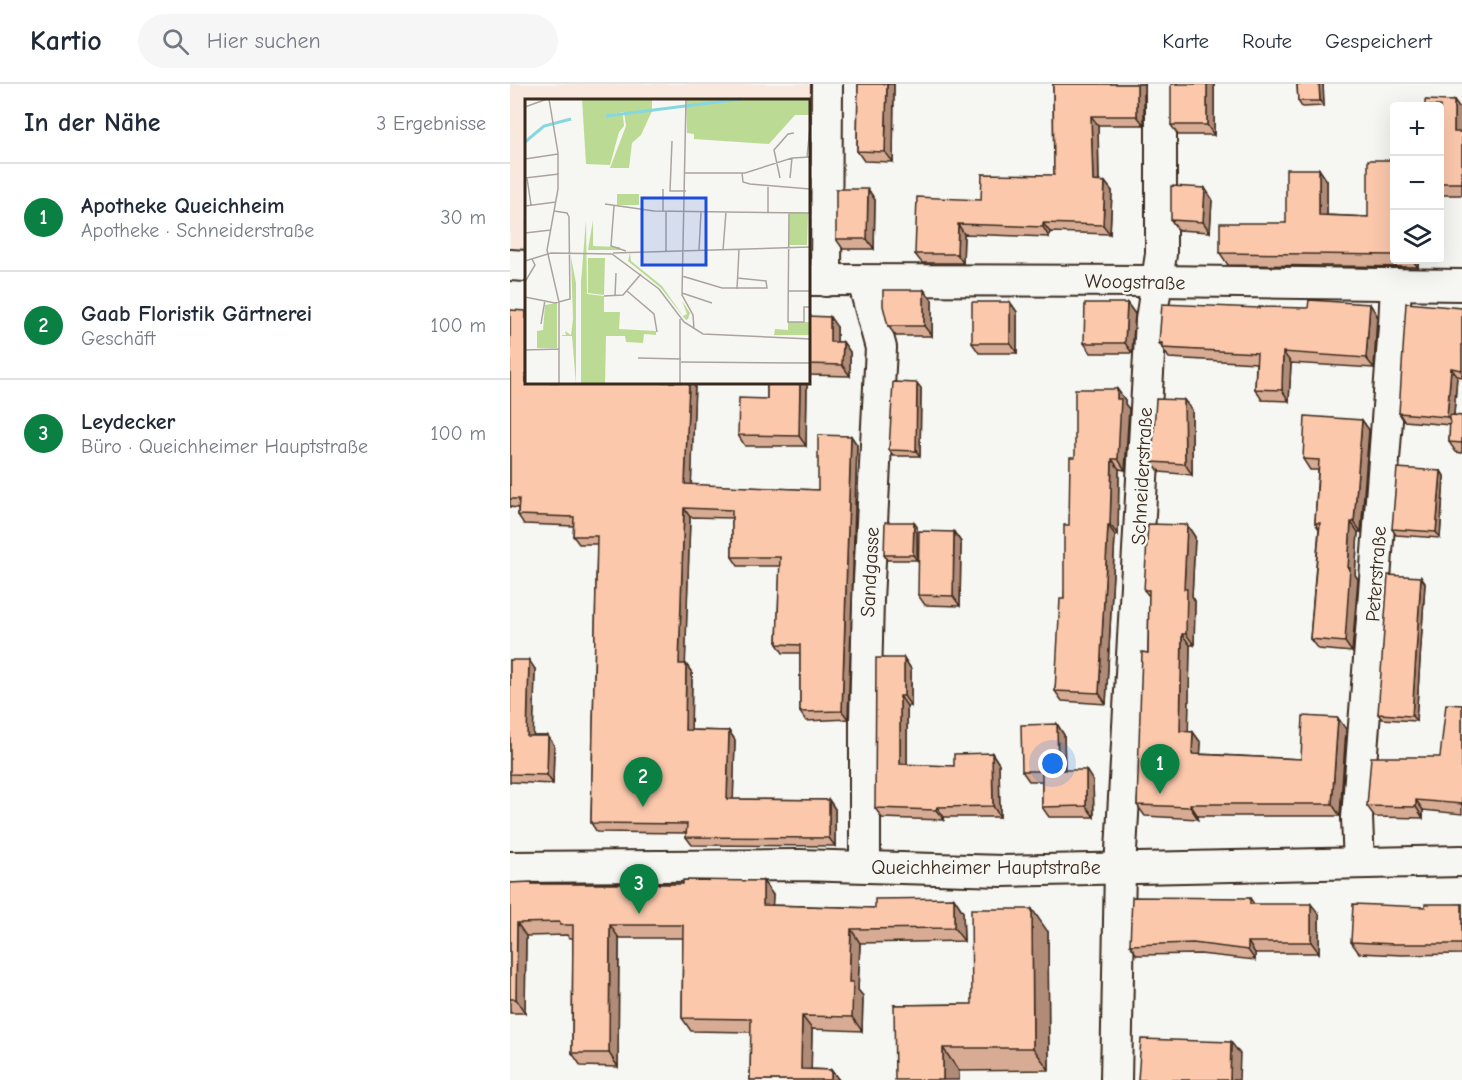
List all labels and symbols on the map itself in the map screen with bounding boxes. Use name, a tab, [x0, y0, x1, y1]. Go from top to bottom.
inset map	[525, 99, 810, 384]
street label: Woogstraße	[1084, 270, 1186, 294]
street label: Schneiderstraße	[1127, 406, 1157, 546]
street label: Peterstraße	[1361, 525, 1391, 623]
street label: Sandgasse	[856, 526, 884, 618]
pin: 1	[1140, 744, 1180, 794]
your location	[1038, 749, 1067, 778]
pin: 2	[624, 758, 662, 807]
street label: Queichheimer Hauptstraße	[871, 856, 1101, 879]
pin: 3	[620, 864, 658, 914]

